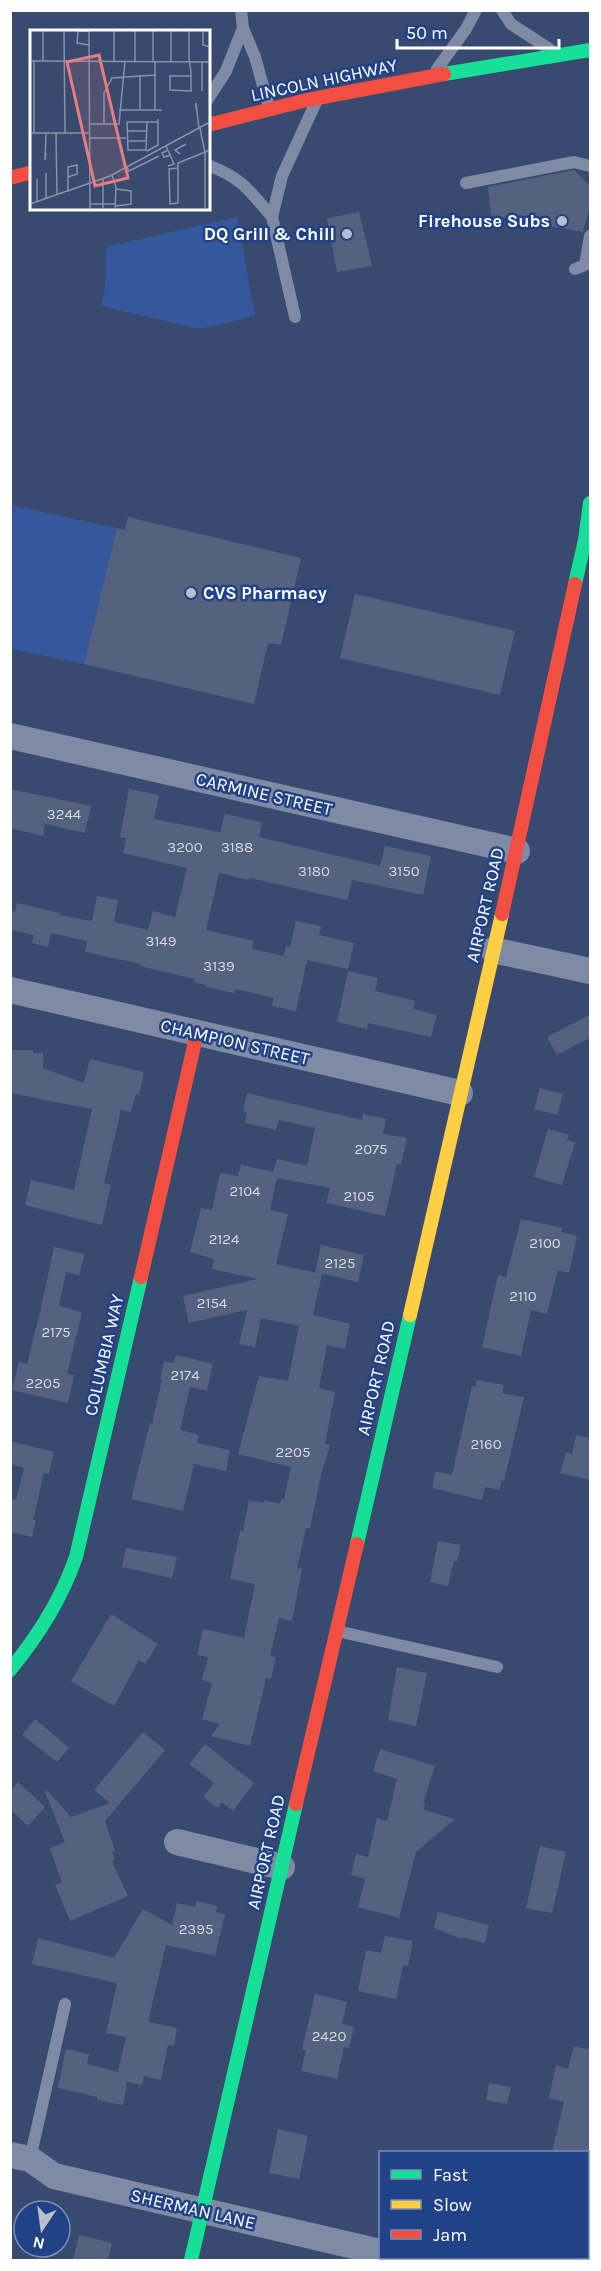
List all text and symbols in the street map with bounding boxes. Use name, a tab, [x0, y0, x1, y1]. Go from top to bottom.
scale bar	[397, 12, 559, 50]
text: 50 m	[406, 22, 448, 44]
inset map	[30, 30, 210, 210]
street label: LINCOLN HIGHWAY	[249, 54, 399, 106]
place label: Firehouse Subs	[418, 210, 550, 232]
marker: Firehouse Subs	[555, 214, 569, 228]
place label: DQ Grill & Chill	[204, 223, 335, 245]
marker: DQ Grill & Chill	[340, 227, 354, 241]
place label: CVS Pharmacy	[203, 582, 327, 604]
marker: CVS Pharmacy	[184, 586, 198, 600]
street label: CARMINE STREET	[194, 768, 334, 820]
house number: 3244	[47, 805, 82, 823]
house number: 3200	[167, 838, 203, 856]
house number: 3188	[221, 838, 253, 856]
street label: AIRPORT ROAD	[461, 845, 509, 965]
house number: 3180	[298, 862, 330, 880]
house number: 3150	[388, 862, 420, 880]
house number: 3149	[146, 932, 176, 950]
house number: 3139	[203, 957, 235, 975]
street label: CHAMPION STREET	[158, 1014, 312, 1070]
house number: 2075	[354, 1140, 388, 1158]
house number: 2104	[230, 1182, 261, 1200]
house number: 2105	[343, 1187, 375, 1205]
house number: 2124	[209, 1230, 240, 1248]
house number: 2100	[529, 1234, 561, 1252]
house number: 2125	[325, 1254, 355, 1272]
house number: 2110	[509, 1287, 537, 1305]
street label: COLUMBIA WAY	[79, 1292, 129, 1418]
house number: 2154	[197, 1294, 228, 1312]
street label: AIRPORT ROAD	[352, 1318, 400, 1438]
house number: 2175	[41, 1323, 71, 1341]
house number: 2174	[170, 1366, 200, 1384]
house number: 2205	[26, 1374, 60, 1392]
house number: 2160	[470, 1435, 502, 1453]
house number: 2205	[276, 1443, 310, 1461]
street label: AIRPORT ROAD	[242, 1792, 290, 1912]
house number: 2395	[179, 1920, 213, 1938]
house number: 2420	[312, 2027, 346, 2045]
legend	[379, 2151, 589, 2259]
text: Fast	[433, 2164, 468, 2186]
street label: SHERMAN LANE	[128, 2184, 258, 2234]
text: Slow	[433, 2194, 472, 2216]
north arrow	[12, 2199, 72, 2259]
text: Jam	[433, 2224, 467, 2246]
text: N	[31, 2233, 46, 2254]

